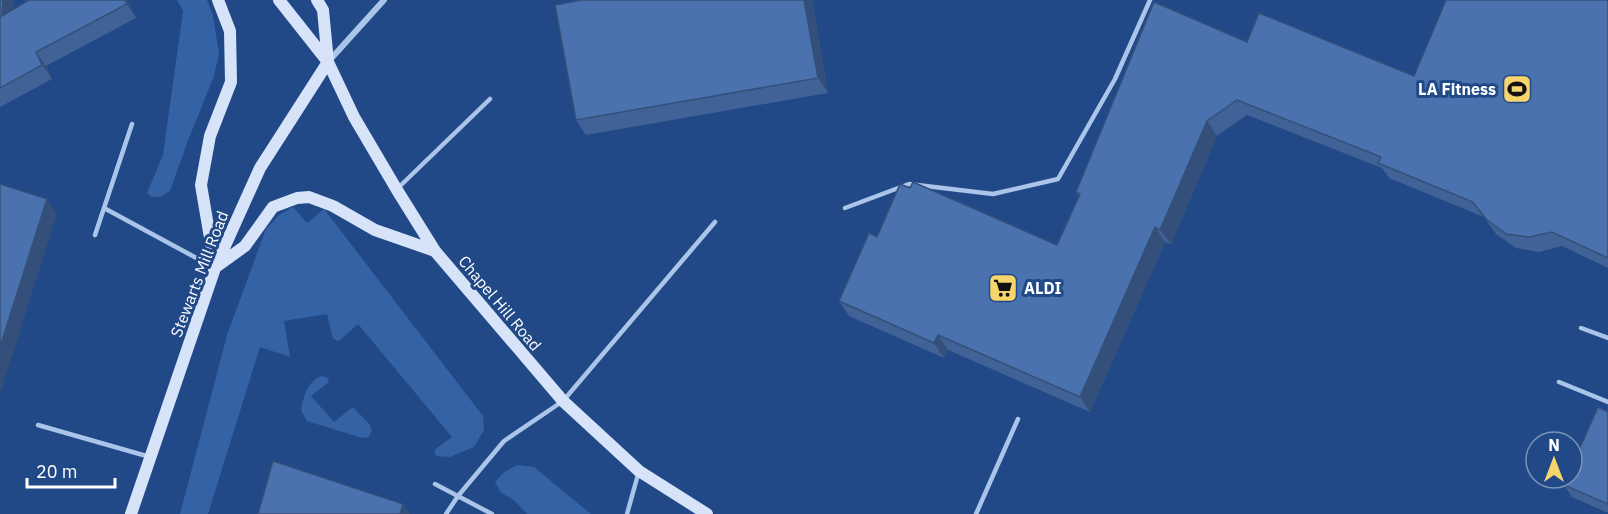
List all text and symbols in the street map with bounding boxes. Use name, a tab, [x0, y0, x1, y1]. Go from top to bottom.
sports icon: LA Fitness	[1501, 73, 1533, 105]
place label: LA Fitness	[1418, 79, 1496, 99]
street label: Stewarts Mill Road	[166, 208, 232, 340]
street label: Chapel Hill Road	[454, 251, 546, 355]
supermarket icon: ALDI	[987, 272, 1019, 304]
place label: ALDI	[1024, 278, 1062, 298]
north arrow	[1524, 430, 1584, 490]
text: N	[1548, 435, 1560, 455]
scale bar	[27, 451, 116, 489]
text: 20 m	[36, 460, 78, 483]

